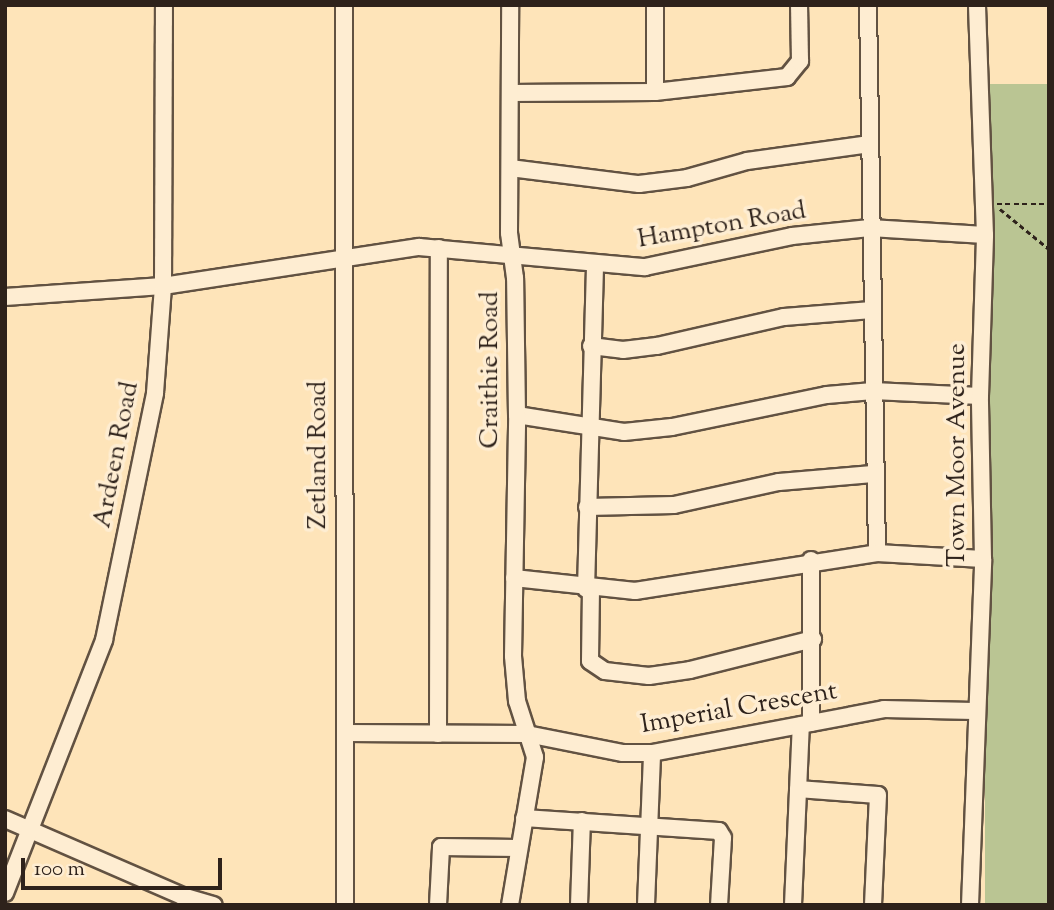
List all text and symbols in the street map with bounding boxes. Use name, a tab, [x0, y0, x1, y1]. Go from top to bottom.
street label: Hampton Road	[635, 196, 809, 256]
street label: Craithie Road	[475, 291, 507, 449]
street label: Town Moor Avenue	[942, 343, 974, 567]
street label: Ardeen Road	[88, 379, 146, 531]
street label: Zetland Road	[303, 381, 335, 529]
street label: Imperial Crescent	[638, 676, 840, 742]
scale bar	[24, 844, 226, 888]
text: 100 m	[34, 855, 85, 885]

